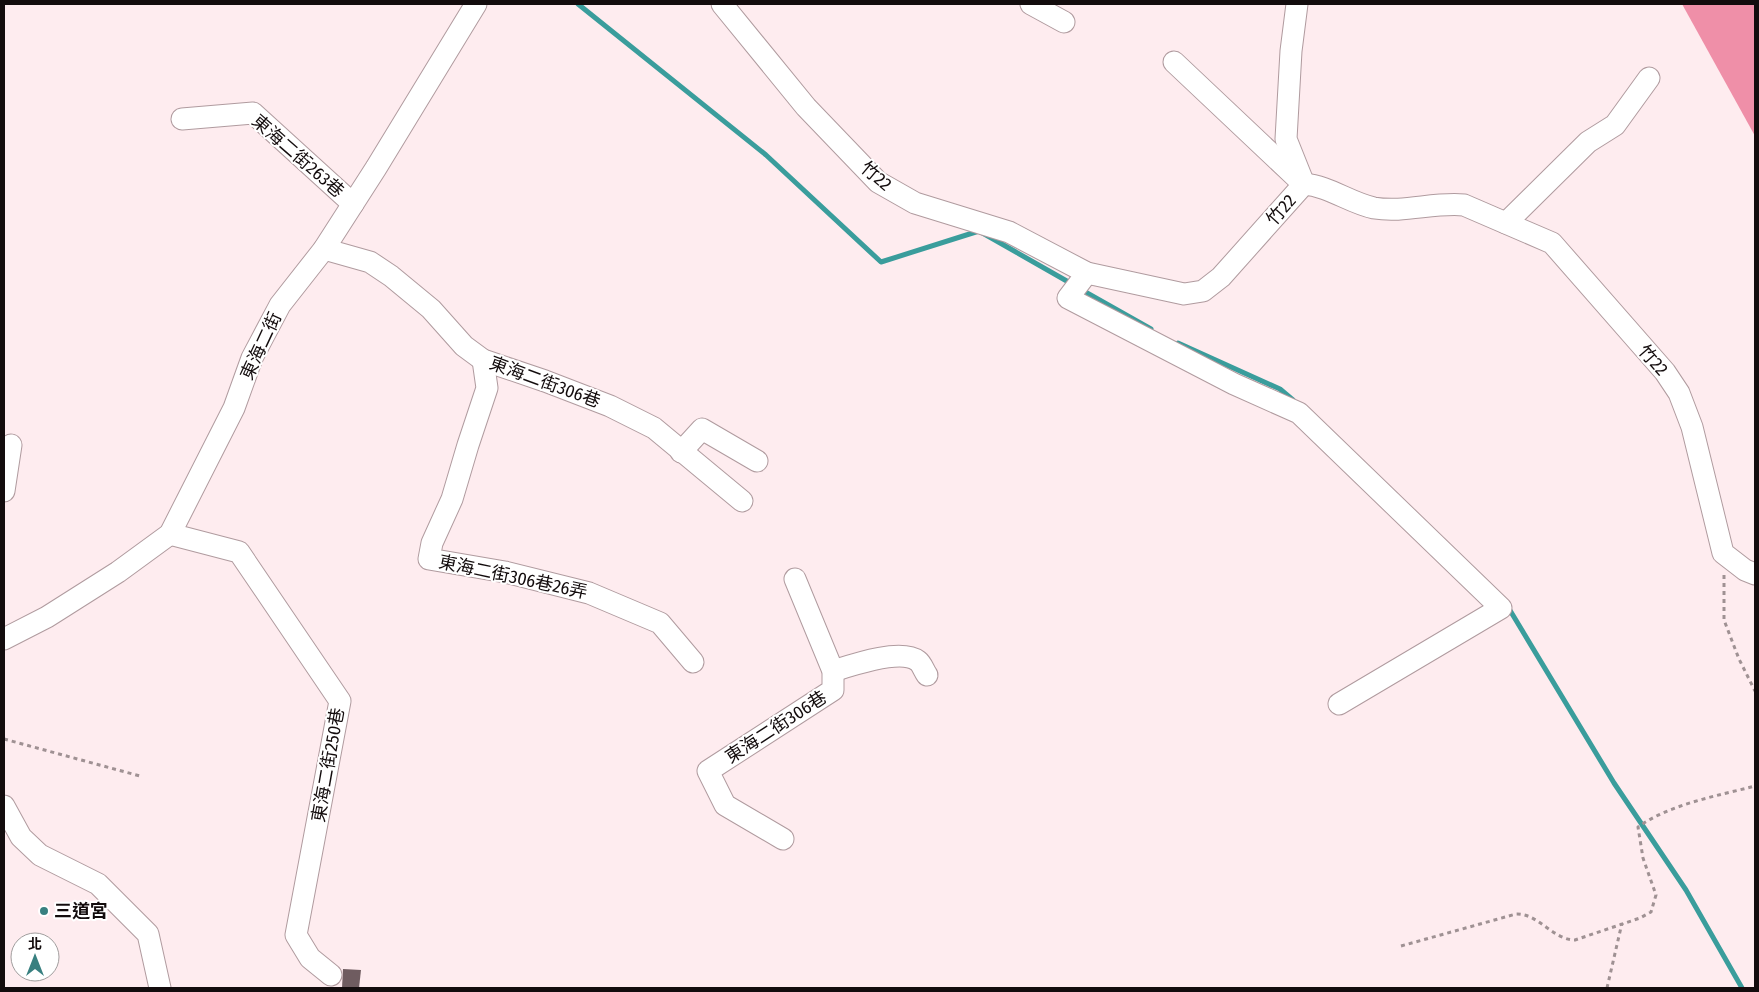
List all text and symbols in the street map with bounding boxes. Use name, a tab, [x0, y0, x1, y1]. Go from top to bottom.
street label: 東海二街263巷	[247, 110, 349, 202]
street label: 竹22	[856, 157, 896, 195]
street label: 竹22	[1261, 190, 1301, 230]
street label: 東海二街	[236, 309, 286, 383]
street label: 竹22	[1634, 340, 1672, 380]
street label: 東海二街306巷	[487, 352, 603, 412]
street label: 東海二街306巷26弄	[437, 551, 589, 603]
street label: 東海二街306巷	[721, 686, 831, 768]
street label: 東海二街250巷	[307, 706, 349, 824]
place label: 三道宮	[54, 900, 108, 922]
marker: 三道宮	[38, 905, 50, 917]
north arrow	[10, 932, 60, 982]
text: 北	[28, 936, 42, 953]

